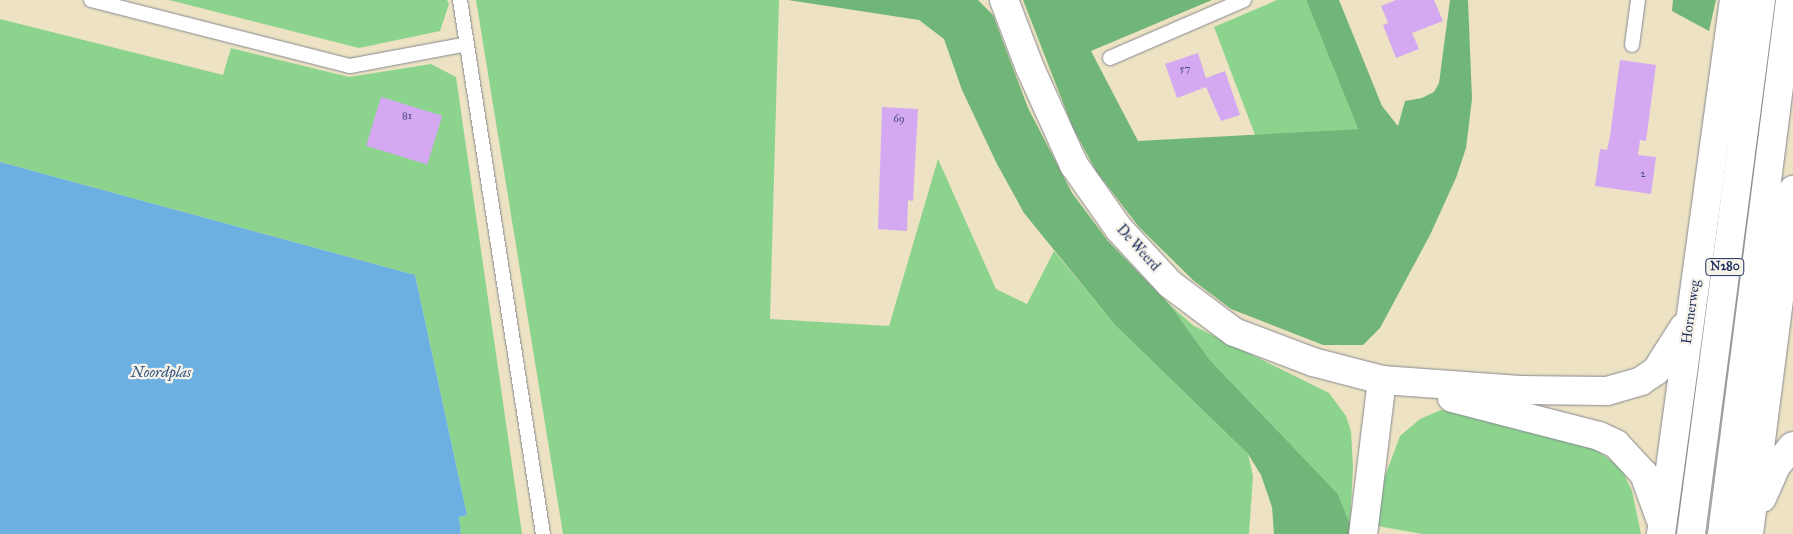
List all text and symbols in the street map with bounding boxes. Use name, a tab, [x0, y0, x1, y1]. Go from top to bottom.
house number: 57	[1180, 62, 1190, 76]
house number: 81	[402, 109, 412, 123]
house number: 69	[893, 112, 905, 126]
house number: 2	[1640, 167, 1646, 181]
street label: De Weerd	[1113, 221, 1163, 275]
road number: N280	[1705, 258, 1745, 276]
street label: Hornerweg	[1678, 279, 1704, 345]
water label: Noordplas	[131, 364, 191, 382]

